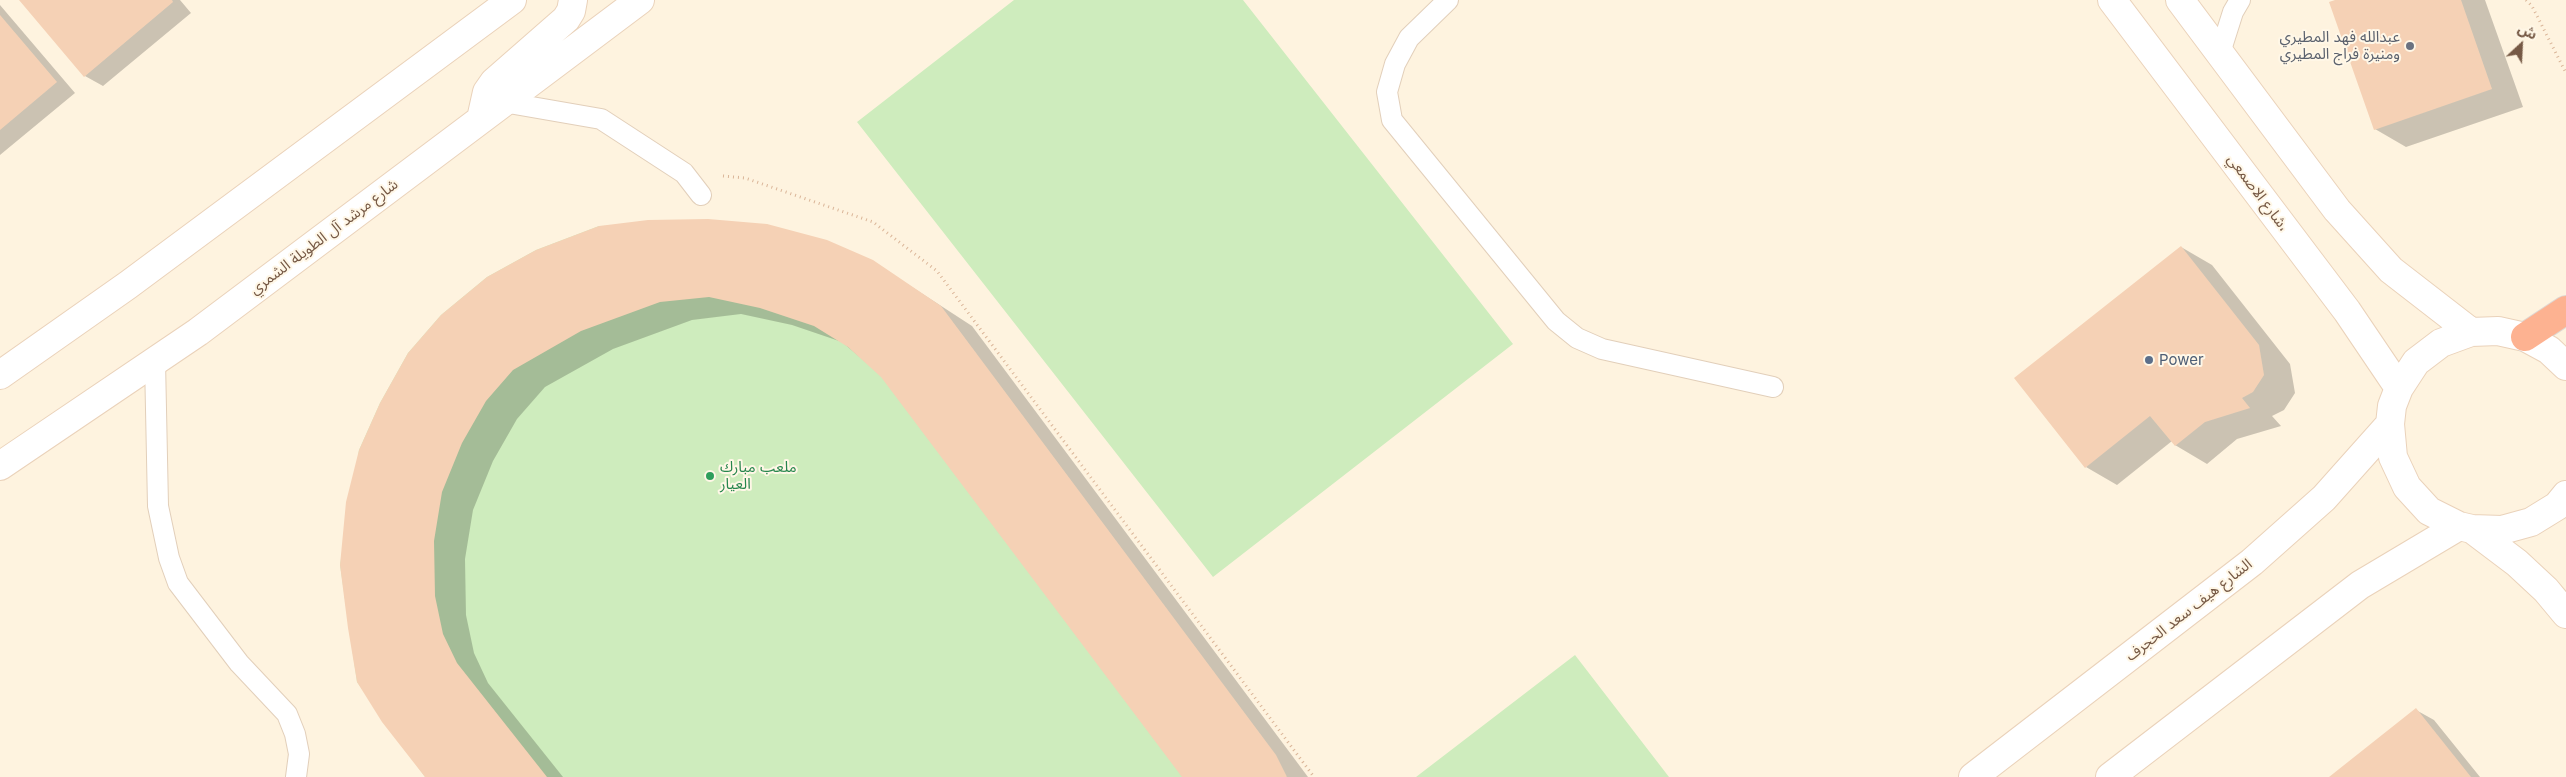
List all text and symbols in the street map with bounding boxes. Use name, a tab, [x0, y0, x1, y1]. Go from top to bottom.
text: ش	[2515, 19, 2540, 43]
north arrow	[2496, 20, 2546, 70]
place label: عبدالله فهد المطيري ومنيرة فراج المطيري	[2280, 28, 2400, 63]
marker: عبدالله فهد المطيري ومنيرة فراج المطيري	[2404, 40, 2416, 52]
street label: شارع الاصمعي،	[2223, 151, 2293, 235]
street label: شارع مرشد آل الطويلة الشمري	[246, 175, 402, 299]
place label: Power	[2159, 351, 2204, 369]
marker: Power	[2143, 354, 2155, 366]
place label: ملعب مبارك العيار	[720, 458, 797, 493]
marker: ملعب مبارك العيار	[704, 470, 716, 482]
street label: الشارع هيف سعد الحجرف	[2122, 555, 2256, 665]

